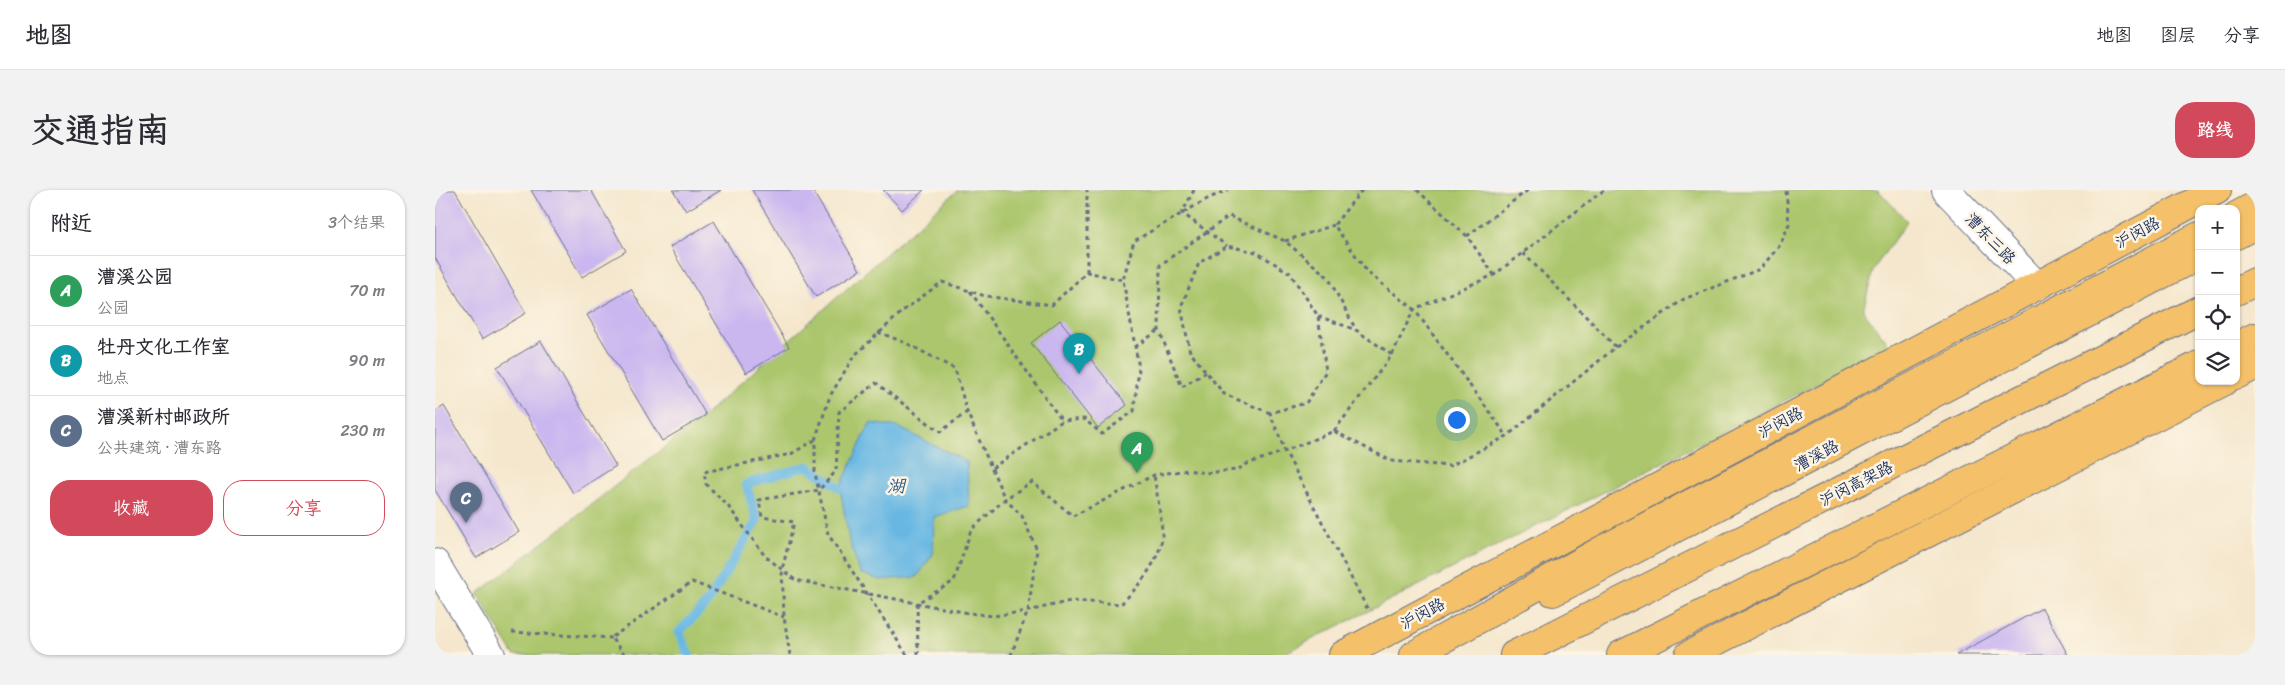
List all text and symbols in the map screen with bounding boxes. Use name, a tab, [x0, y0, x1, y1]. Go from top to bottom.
text: 地图	[25, 14, 73, 56]
text: 地图	[2096, 19, 2132, 51]
text: 图层	[2160, 19, 2196, 51]
text: 分享	[2224, 19, 2260, 51]
text: 交通指南	[30, 99, 170, 161]
button: 路线	[2175, 102, 2255, 158]
text: 附近	[50, 204, 92, 242]
street label: 漕东三路	[1958, 205, 2023, 271]
map controls	[2195, 205, 2240, 385]
button: +	[2195, 205, 2240, 250]
text: 3个结果	[328, 208, 385, 237]
street label: 沪闵路	[2109, 208, 2165, 257]
button: −	[2195, 250, 2240, 295]
text: 漕溪公园	[97, 260, 173, 293]
text: A	[61, 276, 71, 305]
text: 70 m	[349, 276, 385, 305]
text: 公园	[97, 293, 129, 322]
button: locate	[2195, 295, 2240, 340]
text: 牡丹文化工作室	[97, 330, 230, 363]
pin: B	[1063, 333, 1095, 374]
button: layers	[2195, 340, 2240, 385]
text: B	[61, 346, 71, 375]
text: 90 m	[349, 346, 385, 375]
text: 地点	[97, 363, 129, 392]
street label: 沪闵路	[1752, 398, 1808, 447]
text: 漕溪新村邮政所	[97, 400, 230, 433]
your location	[1444, 407, 1470, 433]
text: C	[61, 416, 71, 445]
text: 230 m	[340, 416, 385, 445]
street label: 漕溪路	[1788, 431, 1844, 480]
pin: A	[1121, 432, 1153, 473]
text: 公共建筑 · 漕东路	[97, 433, 222, 462]
street label: 沪闵高架路	[1814, 452, 1898, 515]
water label: 湖	[887, 470, 907, 502]
button: 收藏	[50, 480, 213, 536]
button: 分享	[223, 480, 385, 536]
pin: C	[450, 482, 482, 523]
street label: 沪闵路	[1394, 589, 1450, 638]

